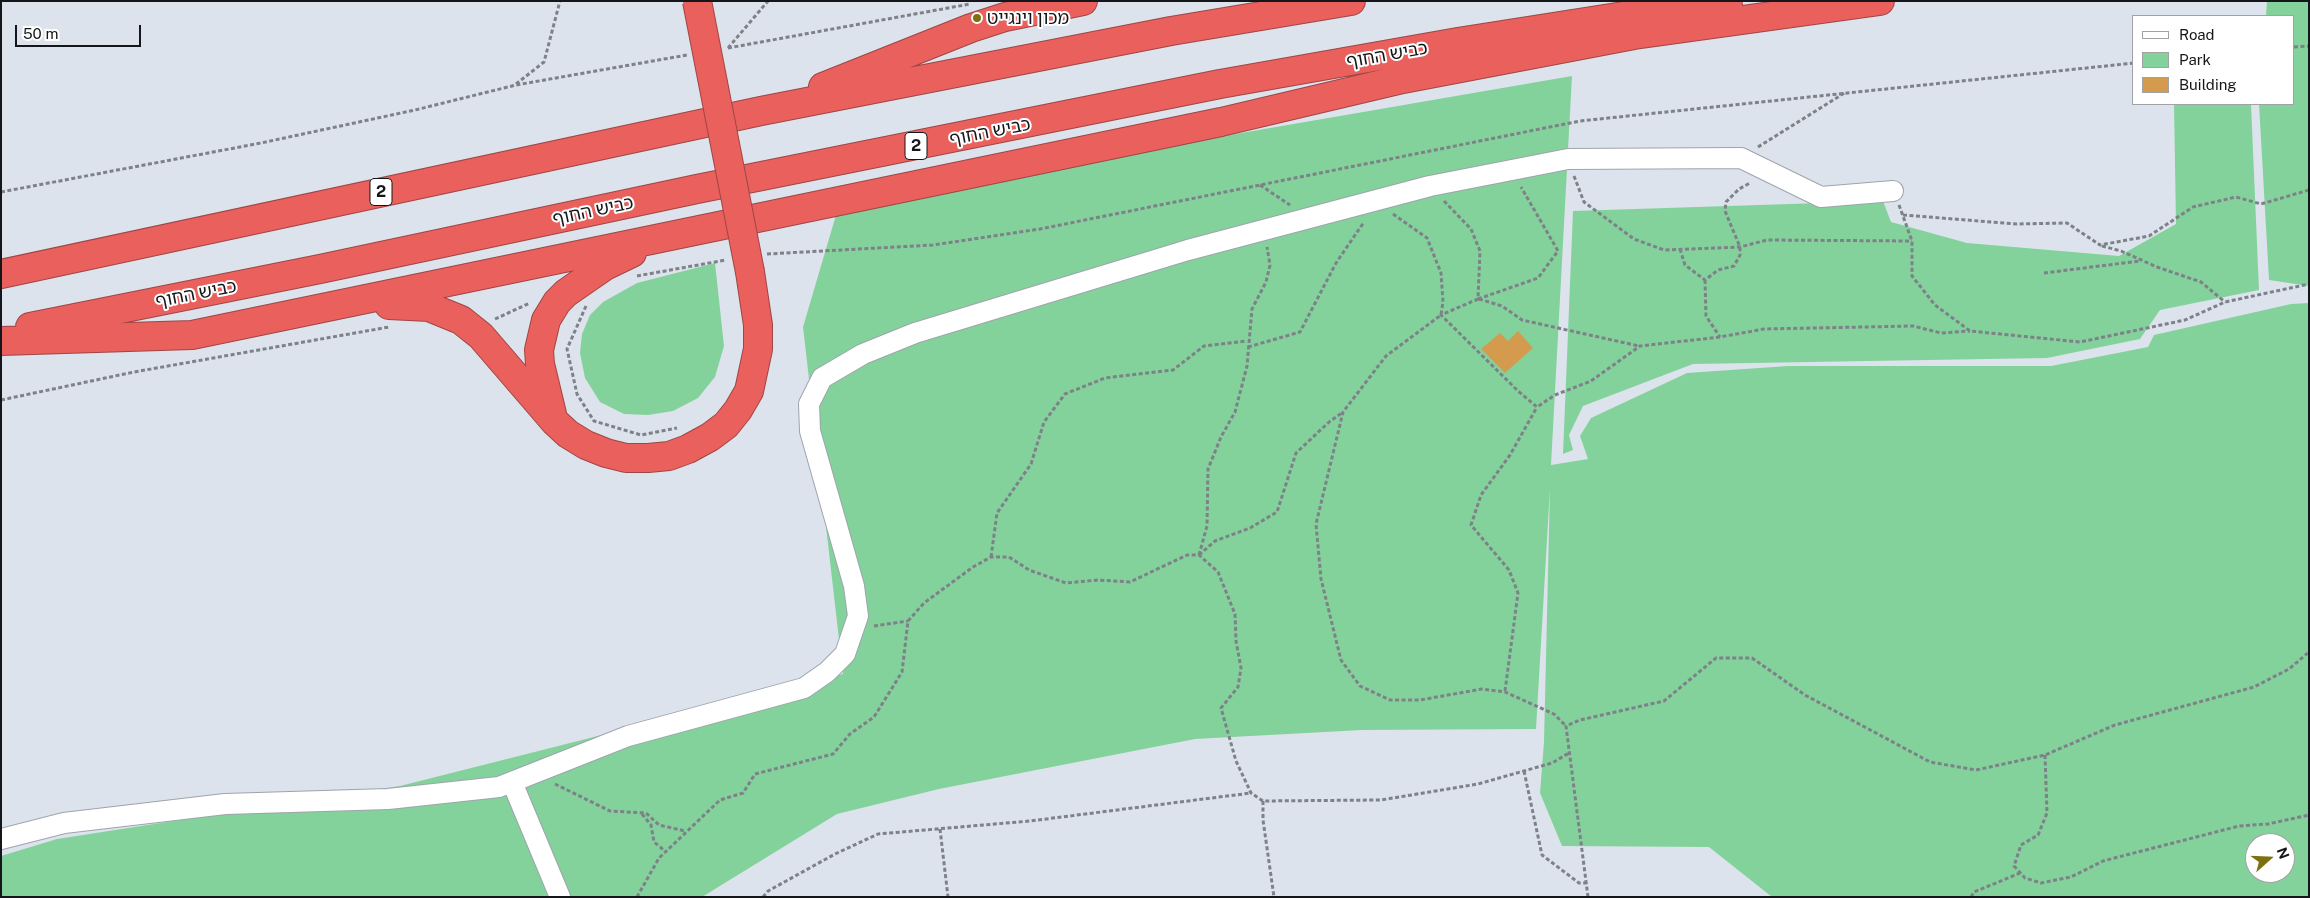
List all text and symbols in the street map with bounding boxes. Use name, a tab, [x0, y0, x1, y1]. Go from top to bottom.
place label: מכון וינגייט	[987, 7, 1069, 29]
marker: מכון וינגייט	[971, 12, 983, 24]
scale bar	[18, 15, 144, 47]
legend	[2132, 15, 2295, 105]
text: 50 m	[23, 25, 58, 42]
text: Road	[2179, 26, 2215, 43]
street label: כביש החוף	[1345, 37, 1429, 73]
text: Park	[2179, 51, 2211, 68]
text: Building	[2179, 76, 2237, 93]
street label: כביש החוף	[948, 114, 1032, 150]
road number: 2	[905, 132, 927, 160]
road number: 2	[370, 178, 392, 206]
street label: כביש החוף	[551, 192, 635, 230]
street label: כביש החוף	[154, 276, 238, 312]
north arrow	[2245, 833, 2295, 883]
text: N	[2274, 845, 2293, 861]

